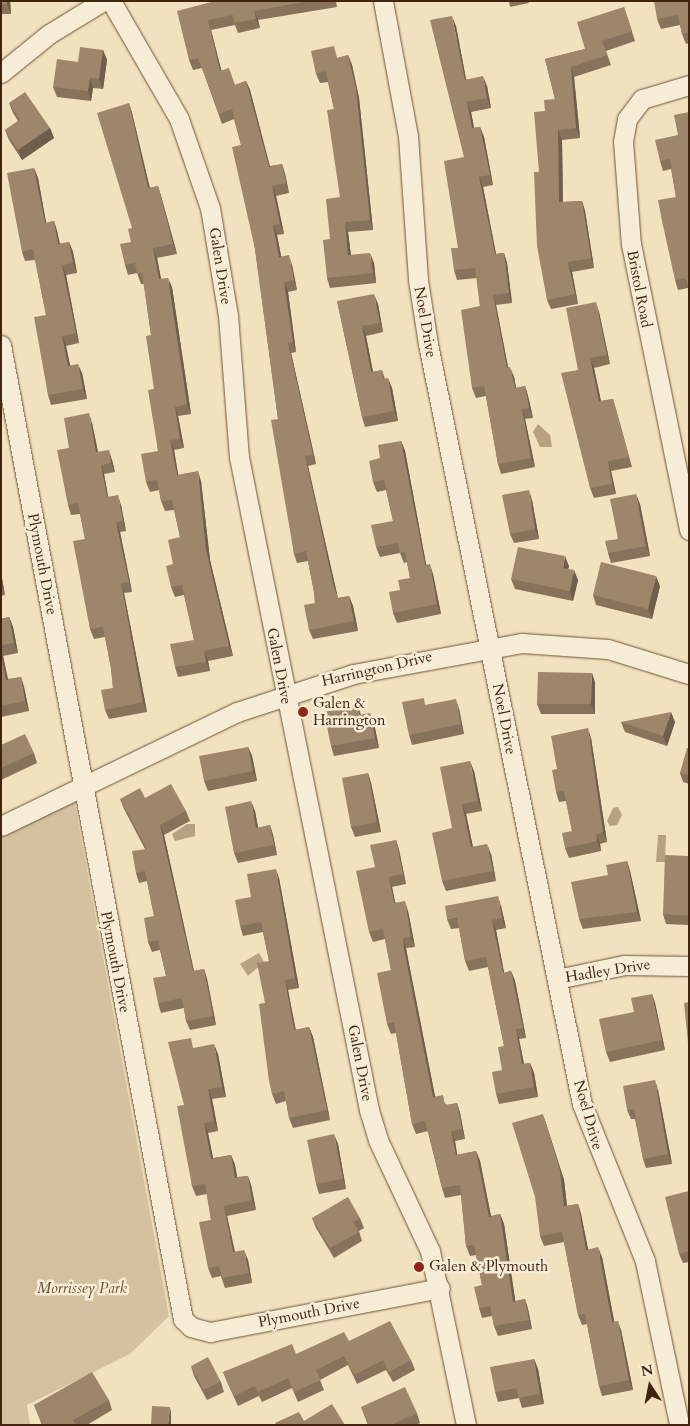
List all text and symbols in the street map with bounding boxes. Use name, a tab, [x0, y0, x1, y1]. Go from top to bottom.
street label: Galen Drive	[205, 226, 235, 306]
street label: Bristol Road	[623, 249, 655, 329]
street label: Noel Drive	[410, 285, 440, 359]
street label: Plymouth Drive	[23, 512, 61, 616]
street label: Galen Drive	[263, 626, 295, 706]
street label: Harrington Drive	[320, 648, 434, 690]
street label: Noel Drive	[488, 682, 520, 756]
place label: Galen & Harrington	[313, 694, 385, 729]
marker: Galen & Harrington	[297, 706, 309, 718]
street label: Plymouth Drive	[96, 910, 134, 1014]
street label: Hadley Drive	[564, 955, 652, 987]
street label: Galen Drive	[344, 1023, 376, 1103]
street label: Noel Drive	[569, 1078, 607, 1152]
place label: Galen & Plymouth	[429, 1258, 548, 1276]
marker: Galen & Plymouth	[413, 1261, 425, 1273]
park label: Morrissey Park	[37, 1280, 127, 1298]
street label: Plymouth Drive	[257, 1294, 361, 1332]
text: N	[639, 1360, 655, 1381]
north arrow	[625, 1361, 675, 1411]

